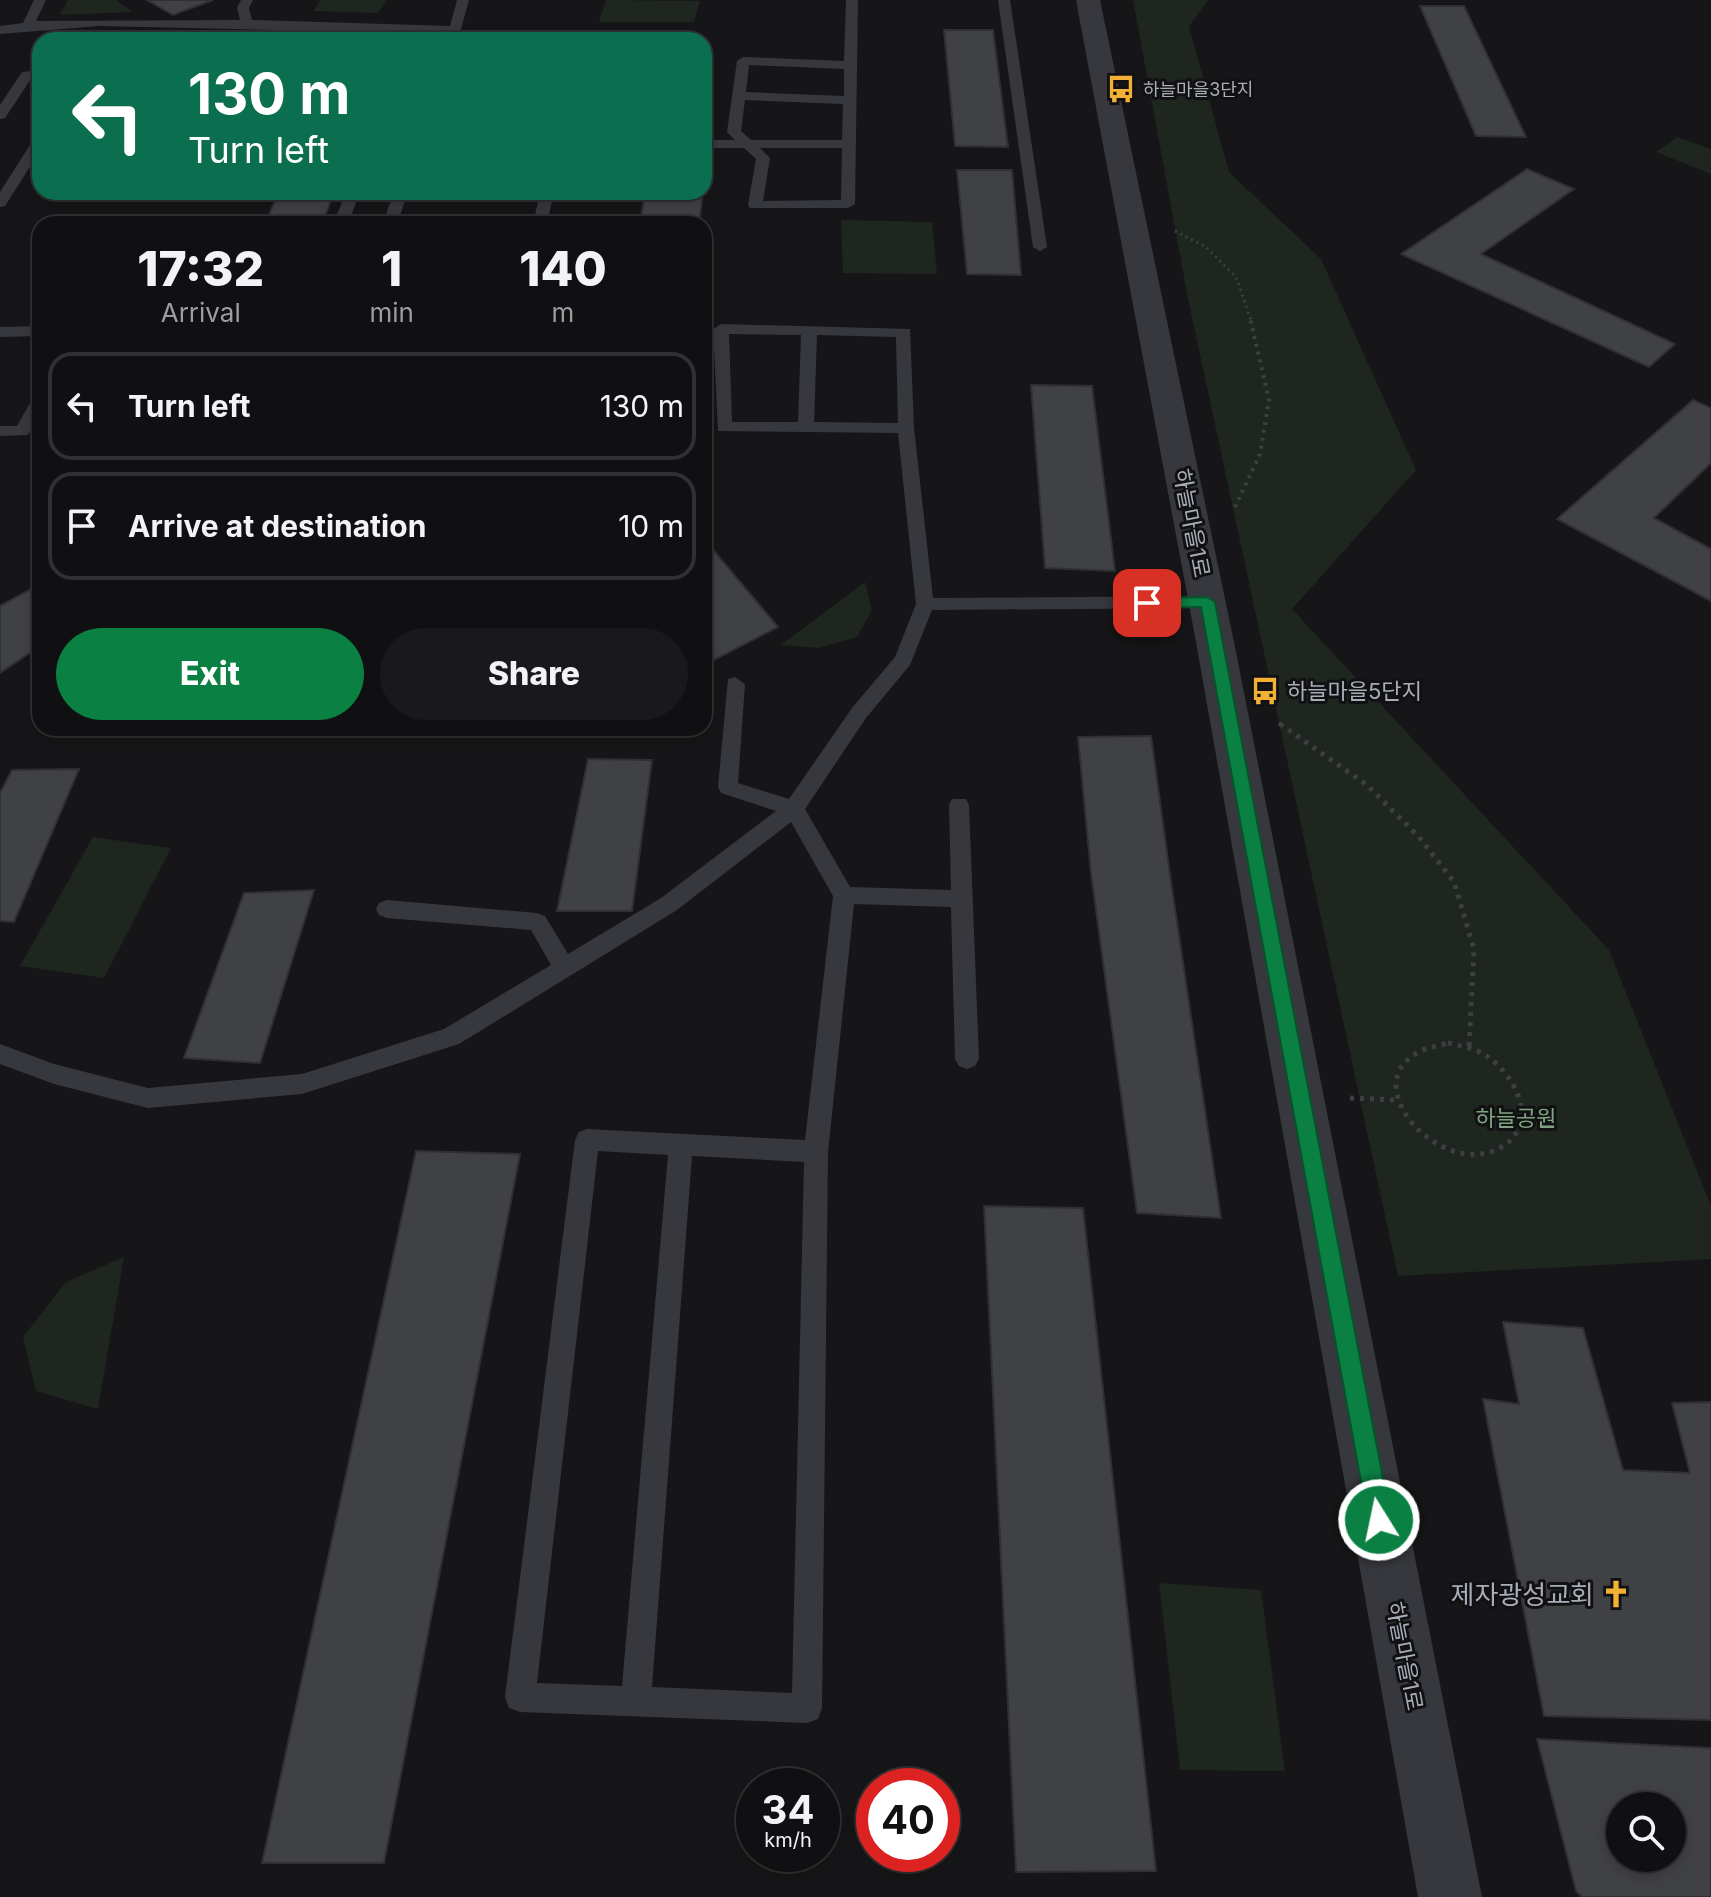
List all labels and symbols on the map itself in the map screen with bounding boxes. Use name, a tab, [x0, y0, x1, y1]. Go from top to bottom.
bus stop icon: 하늘마을3단지	[1106, 74, 1136, 104]
place label: 하늘마을3단지	[1143, 79, 1253, 100]
street label: 하늘마을1로	[1169, 466, 1215, 580]
pin	[1113, 569, 1181, 637]
bus stop icon: 하늘마을5단지	[1250, 676, 1280, 706]
place label: 하늘마을5단지	[1287, 678, 1422, 704]
park label: 하늘공원	[1476, 1105, 1556, 1131]
position arrow	[1337, 1478, 1421, 1562]
place label: 제자광성교회	[1450, 1579, 1594, 1610]
church icon: 제자광성교회	[1601, 1579, 1631, 1609]
street label: 하늘마을1로	[1382, 1599, 1428, 1713]
speed limit sign: 40	[856, 1768, 960, 1872]

